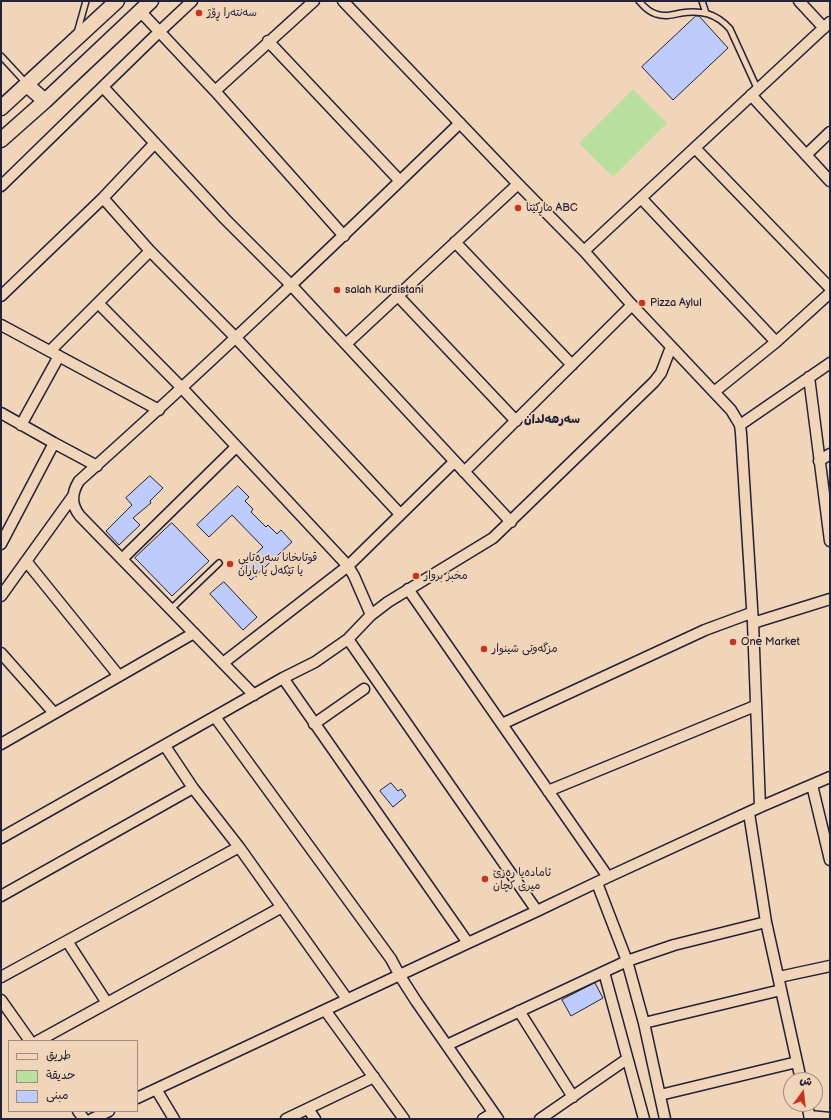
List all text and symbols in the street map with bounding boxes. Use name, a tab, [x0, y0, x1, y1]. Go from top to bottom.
place label: سەنتەرا ڕۆژ	[207, 6, 257, 20]
marker: سەنتەرا ڕۆژ	[194, 8, 204, 18]
place label: ماڕکێتا ABC	[526, 201, 578, 215]
marker: ماڕکێتا ABC	[513, 203, 523, 213]
place label: salah Kurdistani	[345, 283, 423, 297]
marker: salah Kurdistani	[332, 285, 342, 295]
place label: Pizza Aylul	[650, 296, 702, 310]
marker: Pizza Aylul	[637, 298, 647, 308]
district label: سەرهەلدان	[524, 413, 580, 427]
place label: قوتابخانا سەرەتایی یا تێکەل یا باران	[238, 551, 317, 577]
marker: قوتابخانا سەرەتایی یا تێکەل یا باران	[225, 559, 235, 569]
place label: مخبز بروار	[424, 569, 468, 583]
marker: مخبز بروار	[411, 571, 421, 581]
place label: One Market	[741, 635, 800, 649]
marker: One Market	[728, 637, 738, 647]
place label: مزگەوتی شينوار	[492, 642, 558, 656]
marker: مزگەوتی شينوار	[479, 644, 489, 654]
place label: ئامادەيا رەزێ ميرى كچان	[493, 866, 551, 892]
marker: ئامادەيا رەزێ ميرى كچان	[480, 874, 490, 884]
legend	[8, 1040, 138, 1112]
text: طريق	[46, 1048, 71, 1063]
text: حديقة	[46, 1068, 75, 1083]
north arrow	[783, 1072, 823, 1112]
text: ش	[798, 1073, 813, 1089]
text: مبنى	[46, 1088, 69, 1103]

